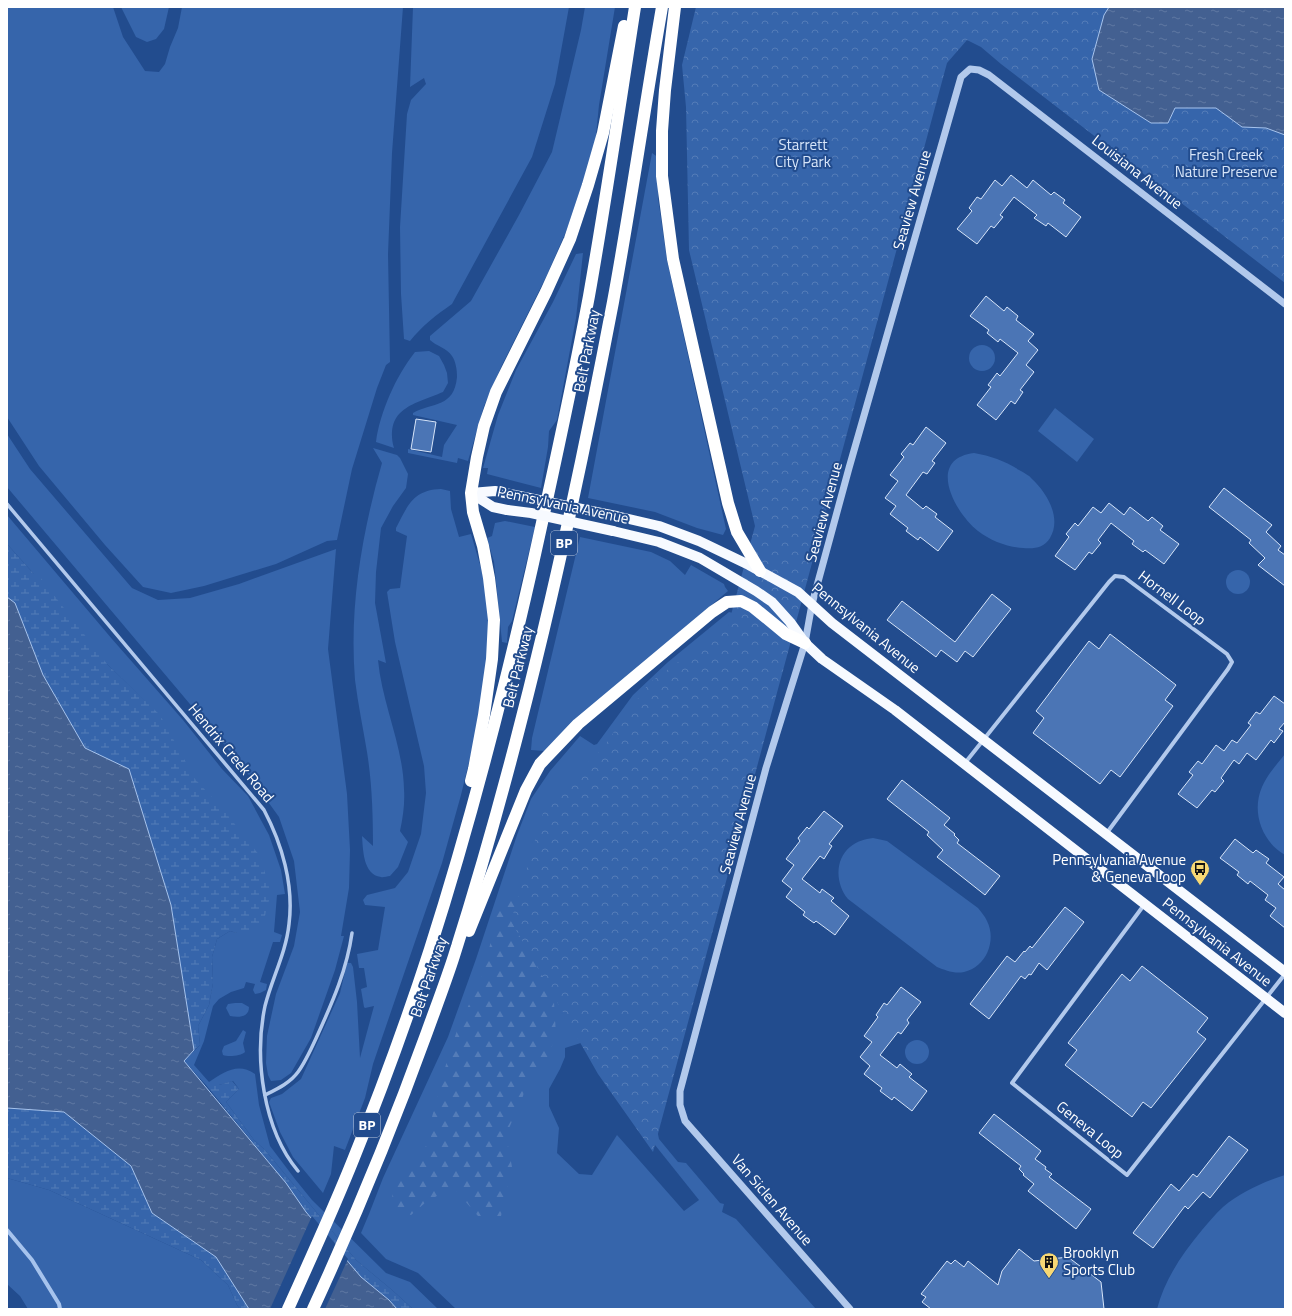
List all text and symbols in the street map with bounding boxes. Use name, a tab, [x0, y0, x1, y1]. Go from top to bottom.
street label: Louisiana Avenue	[1087, 129, 1188, 214]
park label: Starrett City Park	[775, 133, 831, 173]
park label: Fresh Creek Nature Preserve	[1175, 143, 1277, 183]
street label: Seaview Avenue	[886, 147, 937, 252]
street label: Belt Parkway	[567, 308, 606, 394]
street label: Seaview Avenue	[799, 459, 848, 564]
street label: Pennsylvania Avenue	[495, 479, 631, 530]
road number: BP	[551, 531, 577, 555]
street label: Hornell Loop	[1133, 564, 1211, 631]
street label: Pennsylvania Avenue	[807, 577, 926, 679]
street label: Belt Parkway	[496, 624, 539, 710]
street label: Hendrix Creek Road	[183, 698, 280, 807]
street label: Seaview Avenue	[713, 771, 762, 876]
place label: Pennsylvania Avenue & Geneva Loop	[1052, 848, 1186, 888]
bus stop icon: Pennsylvania Avenue & Geneva Loop	[1189, 858, 1211, 886]
street label: Pennsylvania Avenue	[1158, 891, 1277, 992]
street label: Belt Parkway	[404, 934, 453, 1020]
street label: Geneva Loop	[1052, 1095, 1129, 1164]
road number: BP	[354, 1113, 380, 1137]
street label: Van Siclen Avenue	[726, 1149, 819, 1250]
place label: Brooklyn Sports Club	[1063, 1241, 1135, 1281]
building icon: Brooklyn Sports Club	[1038, 1251, 1060, 1279]

